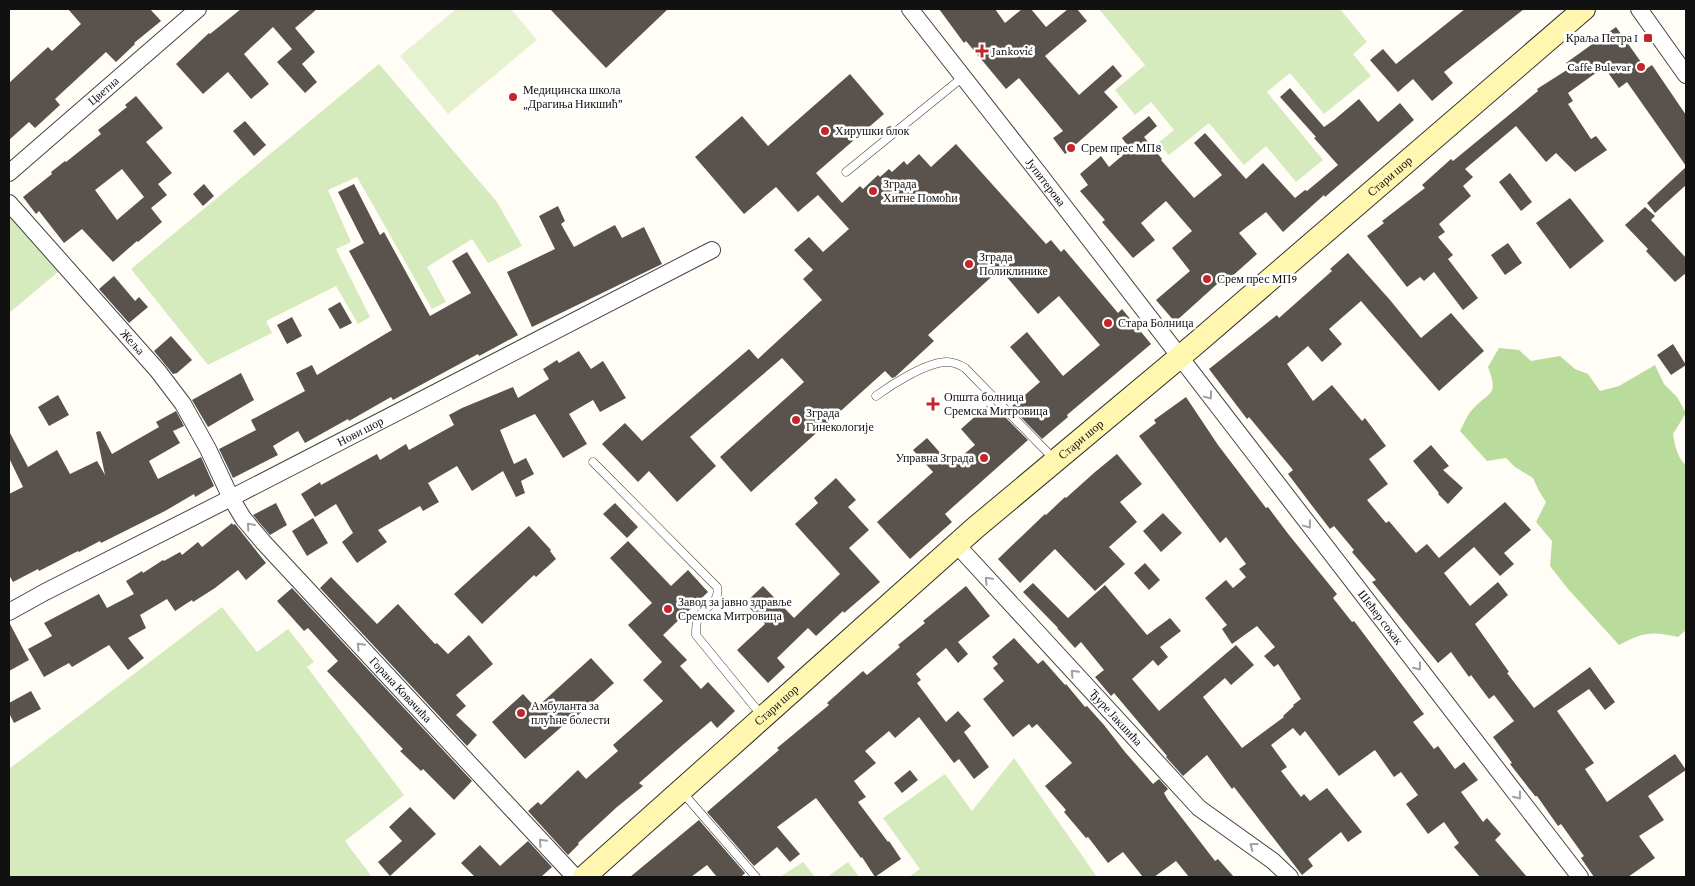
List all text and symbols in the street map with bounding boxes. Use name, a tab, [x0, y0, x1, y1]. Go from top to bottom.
place label: Краља Петра I	[1566, 31, 1638, 45]
marker: Краља Петра I	[1642, 32, 1654, 44]
place label: Janković	[991, 44, 1033, 58]
marker: Janković	[976, 45, 988, 57]
place label: Caffe Bulevar	[1567, 60, 1632, 74]
marker: Caffe Bulevar	[1635, 61, 1647, 73]
street label: Цветна	[85, 73, 122, 108]
place label: Медицинска школа „Драгиња Никшић”	[523, 83, 623, 111]
marker: Медицинска школа „Драгиња Никшић”	[507, 91, 519, 103]
place label: Хирушки блок	[835, 124, 909, 138]
marker: Хирушки блок	[819, 125, 831, 137]
place label: Срем прес МП8	[1081, 141, 1162, 155]
marker: Срем прес МП8	[1065, 142, 1077, 154]
street label: Стари шор	[1365, 153, 1415, 199]
street label: Јупитерова	[1023, 155, 1069, 210]
place label: Зграда Хитне Помоћи	[883, 177, 958, 205]
marker: Зграда Хитне Помоћи	[867, 185, 879, 197]
place label: Зграда Поликлинике	[979, 250, 1048, 278]
marker: Зграда Поликлинике	[963, 258, 975, 270]
place label: Срем прес МП9	[1217, 272, 1297, 286]
marker: Срем прес МП9	[1201, 273, 1213, 285]
place label: Стара Болница	[1118, 316, 1194, 330]
marker: Стара Болница	[1102, 317, 1114, 329]
street label: Жеља	[117, 326, 148, 358]
place label: Општа болница Сремска Митровица	[944, 390, 1048, 418]
one-way arrow	[1204, 390, 1212, 399]
marker: Општа болница Сремска Митровица	[926, 397, 940, 411]
place label: Зграда Гинекологије	[806, 406, 874, 434]
street label: Нови шор	[335, 414, 386, 449]
marker: Зграда Гинекологије	[790, 414, 802, 426]
street label: Стари шор	[1055, 417, 1106, 462]
place label: Управна Зграда	[895, 451, 975, 465]
marker: Управна Зграда	[978, 452, 990, 464]
one-way arrow	[1303, 519, 1311, 528]
one-way arrow	[247, 523, 256, 532]
one-way arrow	[985, 576, 994, 585]
street label: Шећер сокак	[1355, 587, 1406, 648]
place label: Завод за јавно здравље Сремска Митровица	[678, 595, 792, 623]
marker: Завод за јавно здравље Сремска Митровица	[662, 603, 674, 615]
one-way arrow	[357, 642, 366, 651]
street label: Горана Ковачића	[367, 654, 435, 726]
one-way arrow	[1413, 661, 1421, 670]
one-way arrow	[1071, 669, 1080, 678]
street label: Стари шор	[751, 682, 801, 729]
street label: Ђуре Јакшића	[1086, 687, 1146, 749]
place label: Амбуланта за плућне болести	[531, 699, 611, 727]
marker: Амбуланта за плућне болести	[515, 707, 527, 719]
one-way arrow	[1512, 790, 1520, 799]
one-way arrow	[539, 838, 548, 847]
one-way arrow	[1250, 843, 1259, 851]

